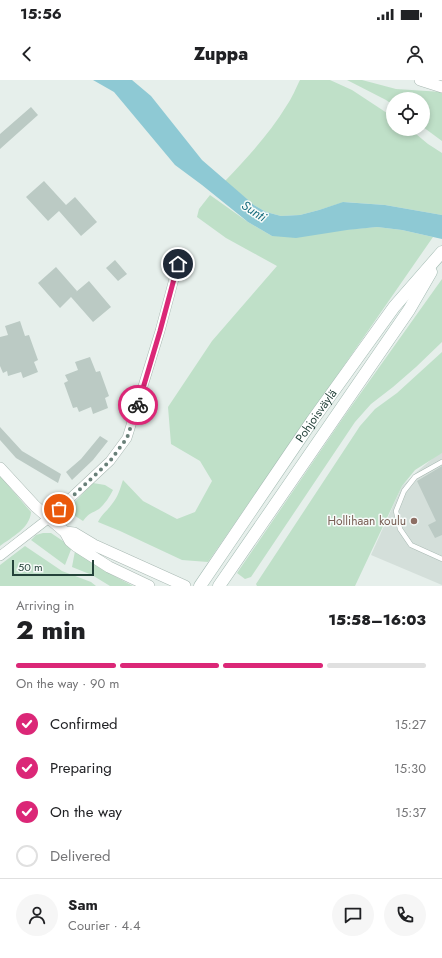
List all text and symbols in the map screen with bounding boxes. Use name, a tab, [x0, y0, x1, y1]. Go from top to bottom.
text: 15:56	[20, 3, 62, 25]
text: Zuppa	[194, 41, 248, 67]
icon: back	[16, 43, 38, 65]
icon: person	[404, 43, 426, 65]
map controls	[386, 92, 430, 136]
button: locate	[386, 92, 430, 136]
water label: Sunti	[238, 196, 271, 227]
pin	[161, 247, 195, 281]
icon: home	[167, 253, 189, 275]
courier	[118, 385, 158, 425]
street label: Pohjoisväylä	[291, 385, 341, 446]
icon: bike	[127, 394, 149, 416]
pin	[42, 492, 76, 526]
icon: bag	[48, 498, 70, 520]
place label: Hollihaan koulu	[327, 512, 406, 530]
marker: Hollihaan koulu	[409, 516, 419, 526]
scale bar	[12, 558, 94, 577]
text: 50 m	[18, 559, 43, 575]
text: Arriving in	[16, 596, 74, 615]
text: 15:58–16:03	[328, 609, 426, 631]
text: 2 min	[16, 611, 86, 649]
text: On the way · 90 m	[16, 674, 119, 693]
icon: check	[16, 713, 38, 735]
text: Confirmed	[50, 713, 118, 735]
text: 15:27	[395, 715, 426, 734]
icon: check	[16, 757, 38, 779]
text: Preparing	[50, 757, 112, 779]
text: 15:30	[394, 759, 426, 778]
icon: check	[16, 801, 38, 823]
text: On the way	[50, 801, 122, 823]
text: 15:37	[395, 803, 426, 822]
text: Delivered	[50, 845, 111, 867]
button: person	[16, 894, 58, 936]
text: Sam	[68, 894, 98, 916]
button: chat	[332, 894, 374, 936]
button: phone	[384, 894, 426, 936]
text: Courier · 4.4	[68, 916, 141, 935]

